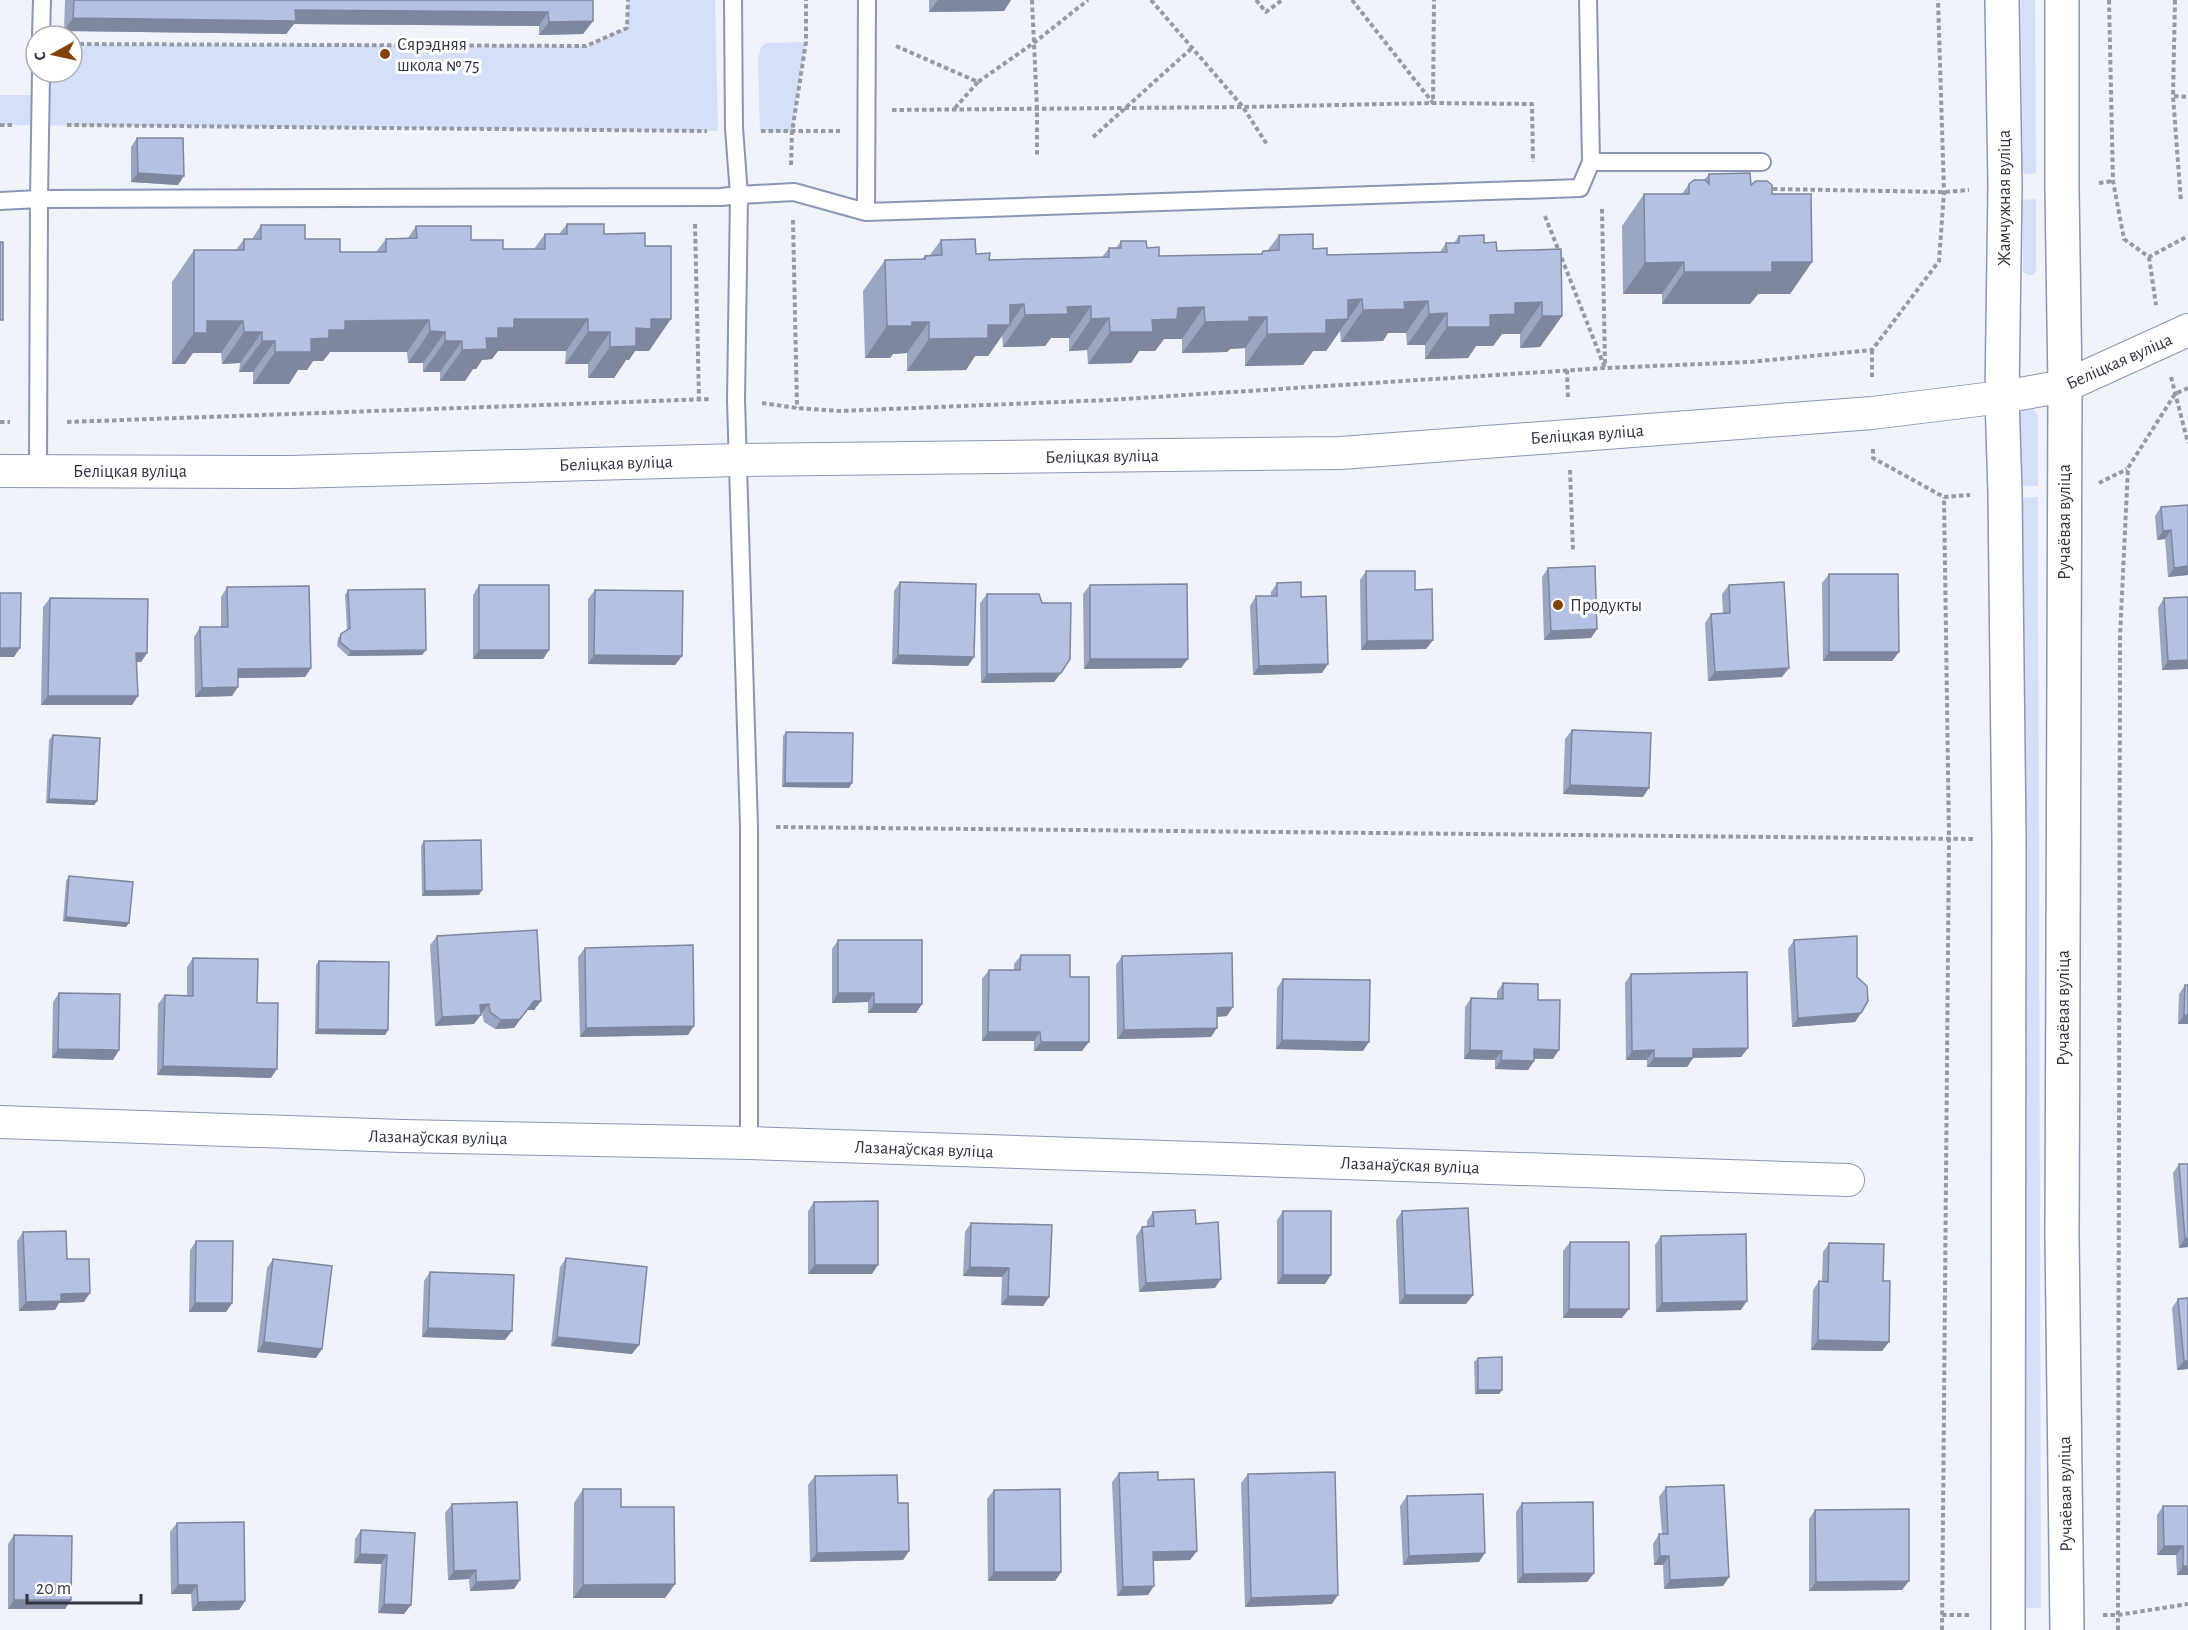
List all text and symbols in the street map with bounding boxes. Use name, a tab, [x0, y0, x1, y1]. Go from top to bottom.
north arrow	[24, 24, 84, 84]
place label: Сярэдняя школа № 75	[397, 36, 479, 75]
marker: Сярэдняя школа № 75	[378, 47, 392, 61]
text: С	[32, 50, 49, 61]
street label: Жамчужная вуліца	[1996, 130, 2014, 266]
street label: Беліцкая вуліца	[2064, 331, 2175, 393]
street label: Беліцкая вуліца	[1530, 422, 1644, 448]
street label: Беліцкая вуліца	[1045, 447, 1159, 467]
street label: Беліцкая вуліца	[559, 453, 673, 475]
street label: Беліцкая вуліца	[73, 463, 187, 481]
street label: Ручаёвая вуліца	[2056, 464, 2074, 580]
place label: Продукты	[1570, 597, 1642, 615]
marker: Продукты	[1551, 598, 1565, 612]
street label: Ручаёвая вуліца	[2055, 950, 2073, 1066]
street label: Лазанаўская вуліца	[368, 1128, 508, 1148]
street label: Лазанаўская вуліца	[854, 1139, 994, 1161]
street label: Лазанаўская вуліца	[1340, 1155, 1480, 1177]
street label: Ручаёвая вуліца	[2056, 1436, 2076, 1552]
scale bar	[27, 1567, 141, 1605]
text: 20 m	[36, 1580, 71, 1598]

